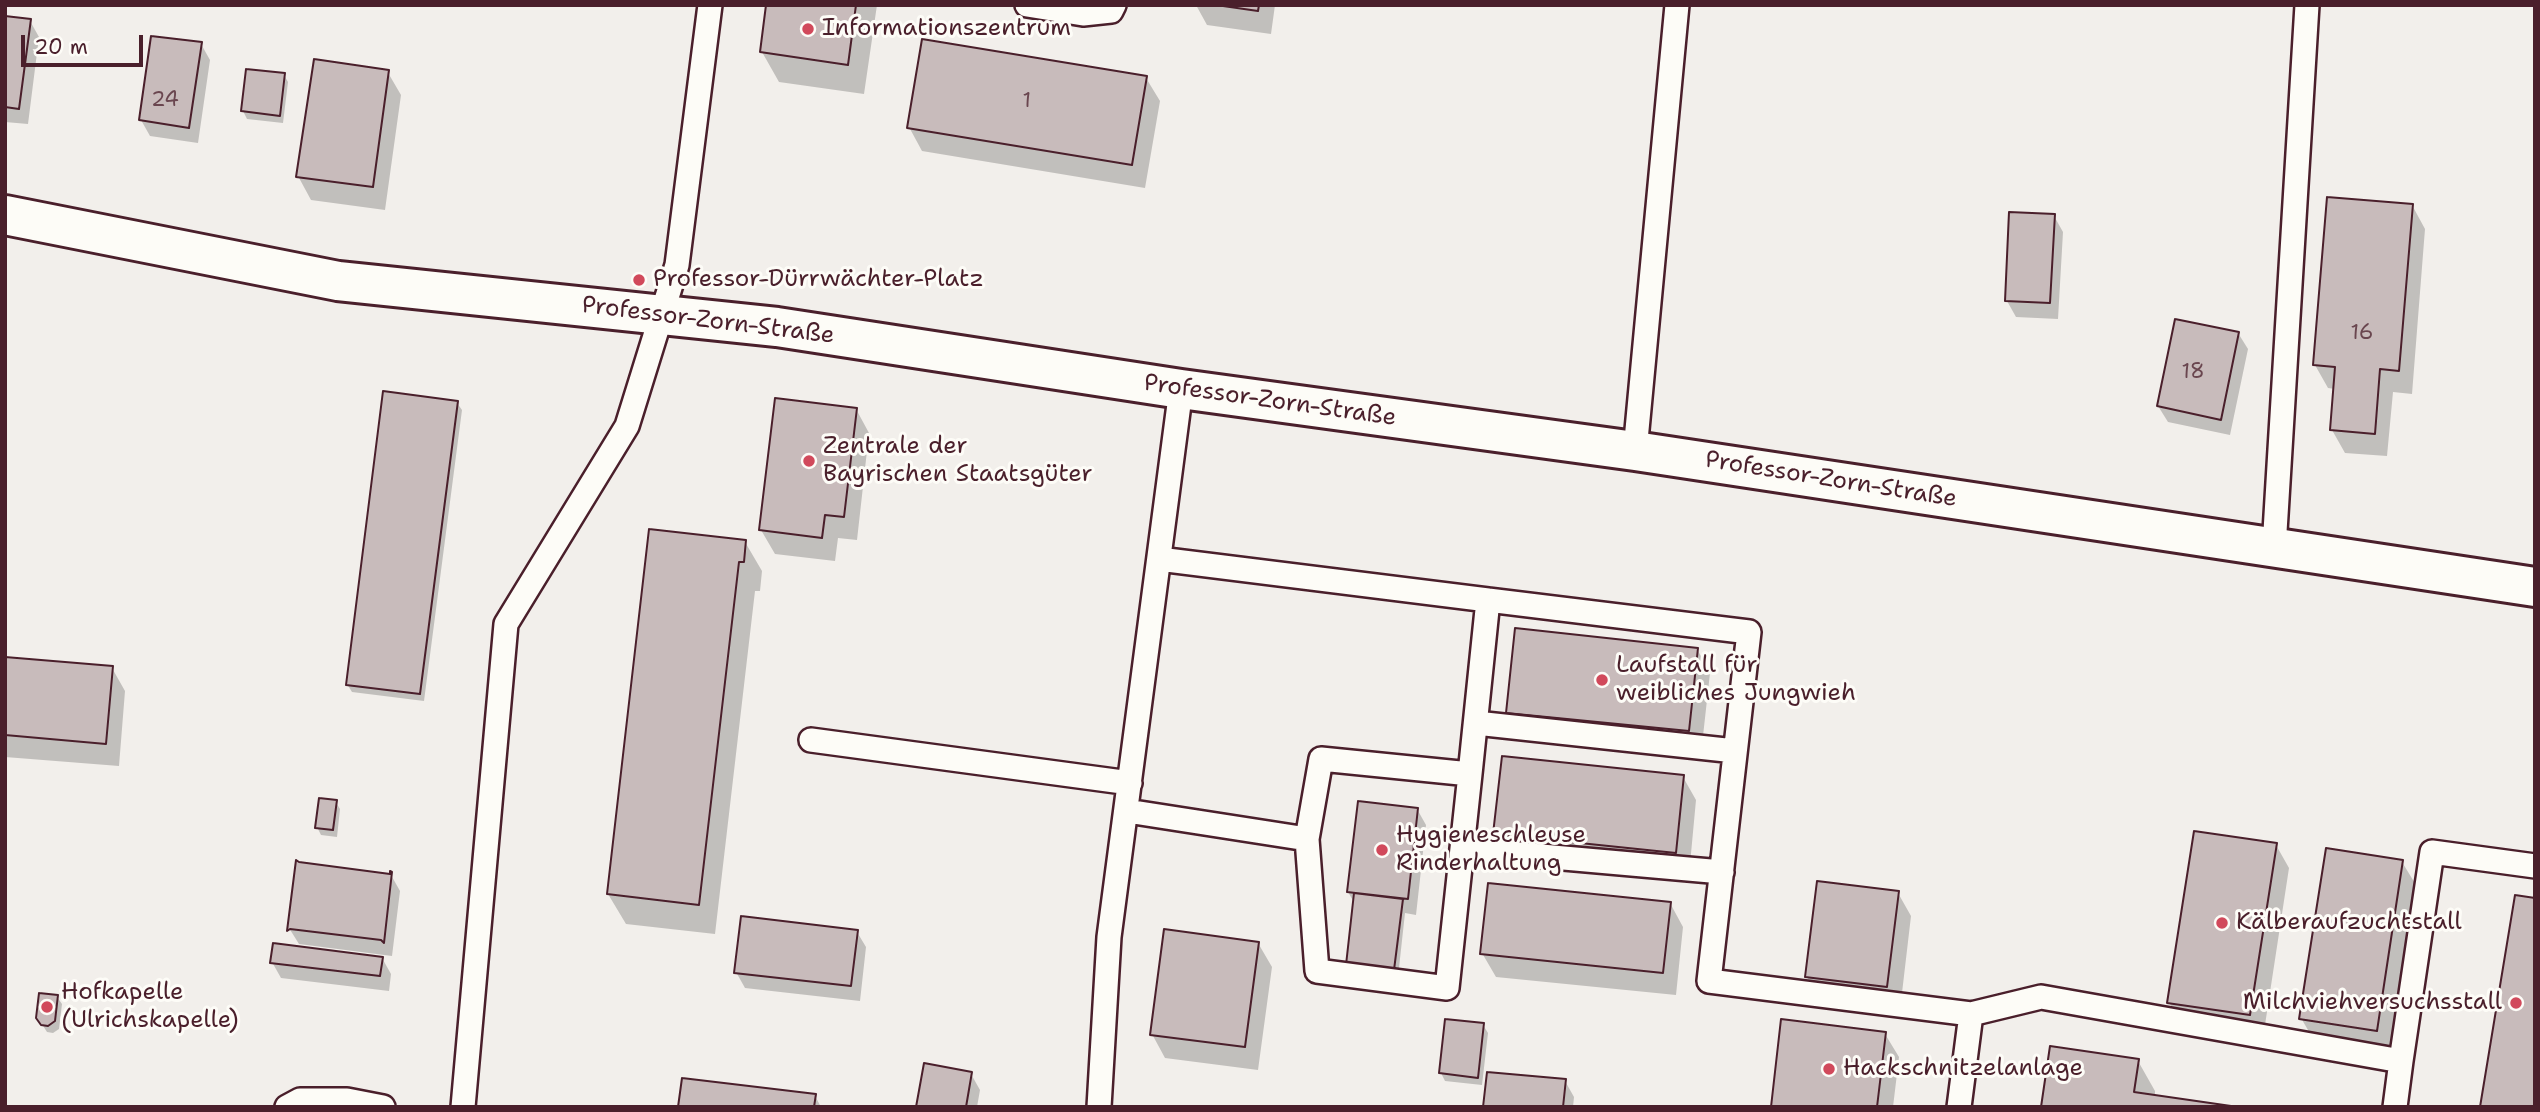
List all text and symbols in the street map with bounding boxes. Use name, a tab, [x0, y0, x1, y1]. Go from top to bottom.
place label: Informationszentrum	[822, 15, 1071, 43]
scale bar	[24, 21, 147, 65]
marker: Informationszentrum	[800, 21, 816, 37]
text: 20 m	[34, 33, 88, 61]
house number: 24	[151, 88, 179, 114]
house number: 1	[1023, 89, 1031, 115]
place label: Professor-Dürrwächter-Platz	[653, 266, 984, 294]
marker: Professor-Dürrwächter-Platz	[631, 272, 647, 288]
street label: Professor-Zorn-Straße	[580, 291, 836, 351]
house number: 16	[2351, 321, 2373, 347]
house number: 18	[2181, 360, 2205, 386]
street label: Professor-Zorn-Straße	[1142, 369, 1398, 433]
place label: Zentrale der Bayrischen Staatsgüter	[823, 433, 1093, 489]
street label: Professor-Zorn-Straße	[1703, 446, 1959, 514]
marker: Zentrale der Bayrischen Staatsgüter	[801, 453, 817, 469]
place label: Laufstall für weibliches Jungwieh	[1616, 652, 1856, 708]
marker: Laufstall für weibliches Jungwieh	[1594, 672, 1610, 688]
place label: Hygieneschleuse Rinderhaltung	[1396, 822, 1586, 878]
marker: Hygieneschleuse Rinderhaltung	[1374, 842, 1390, 858]
place label: Kälberaufzuchtstall	[2236, 909, 2462, 937]
marker: Kälberaufzuchtstall	[2214, 915, 2230, 931]
place label: Hofkapelle (Ulrichskapelle)	[61, 979, 239, 1035]
place label: Milchviehversuchsstall	[2243, 989, 2502, 1017]
marker: Milchviehversuchsstall	[2508, 995, 2524, 1011]
marker: Hofkapelle (Ulrichskapelle)	[39, 999, 55, 1015]
place label: Hackschnitzelanlage	[1843, 1055, 2083, 1083]
marker: Hackschnitzelanlage	[1821, 1061, 1837, 1077]

